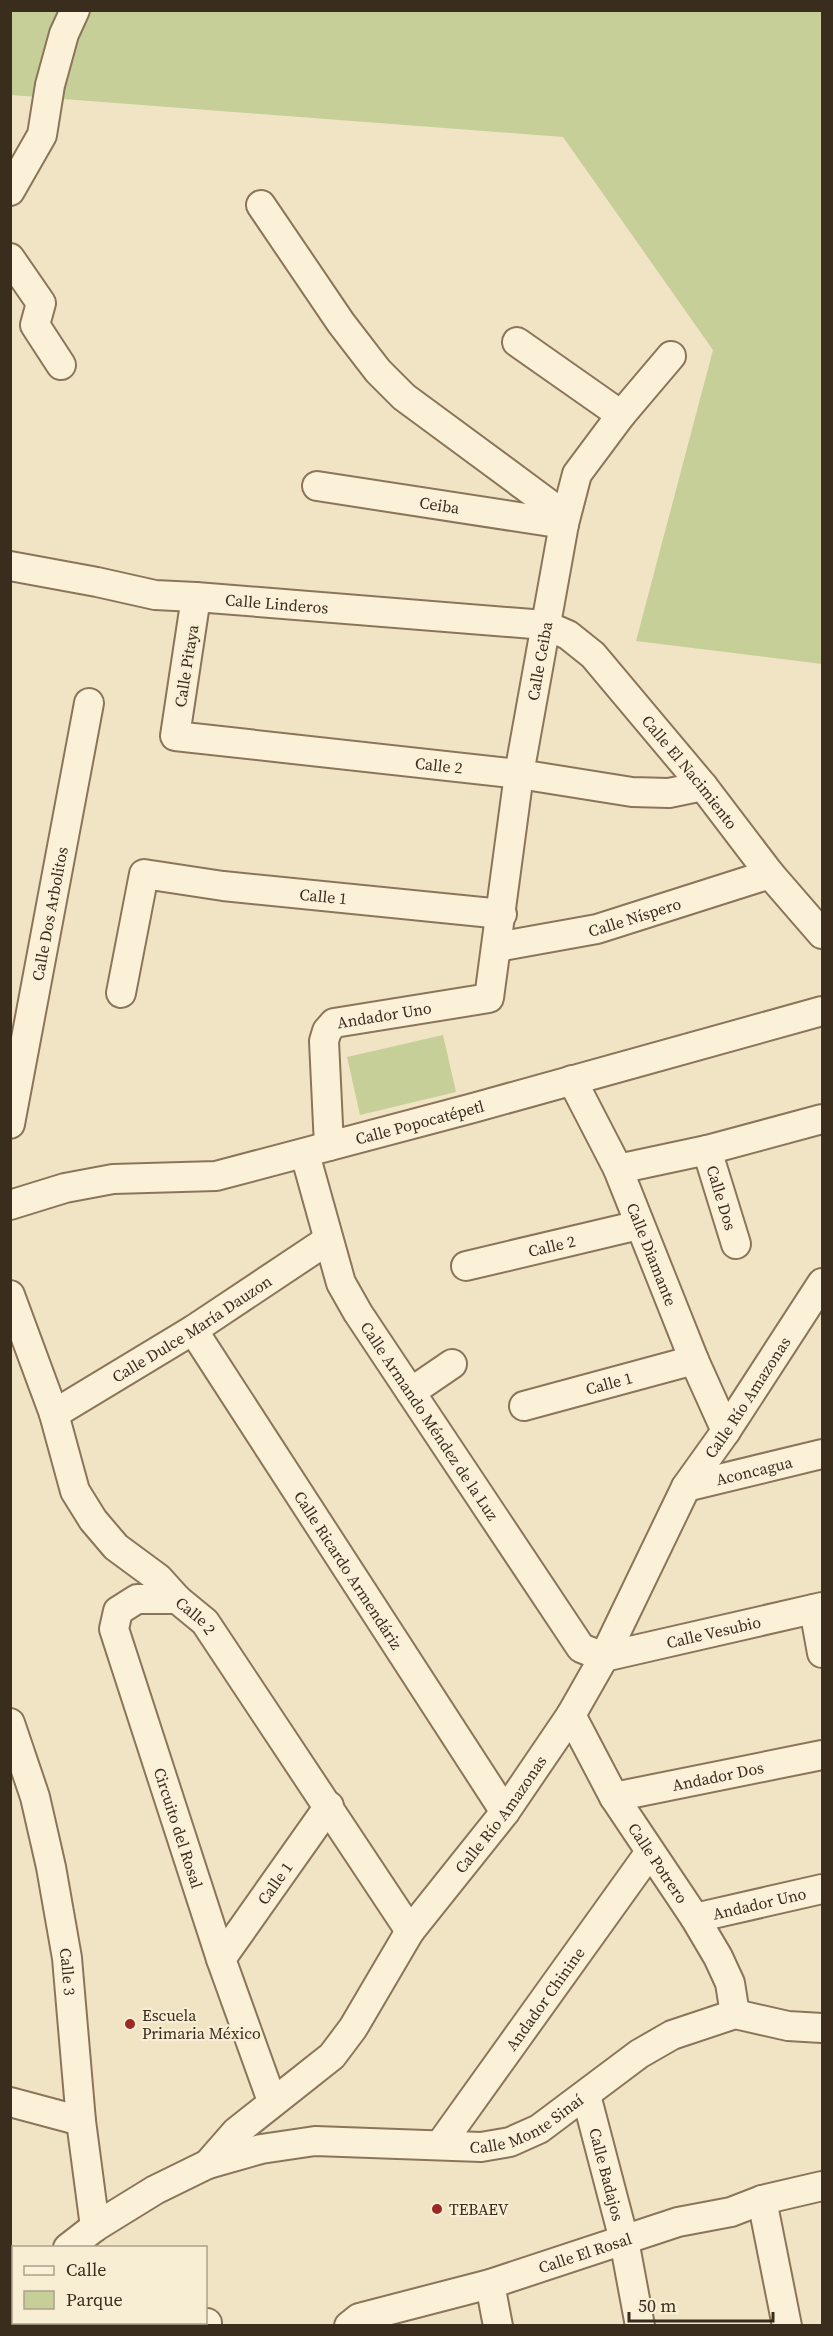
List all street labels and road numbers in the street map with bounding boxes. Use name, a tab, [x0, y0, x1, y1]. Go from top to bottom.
street label: Ceiba	[418, 491, 462, 519]
street label: Calle Linderos	[224, 588, 329, 619]
street label: Calle Ceiba	[521, 619, 557, 702]
street label: Calle Pitaya	[169, 622, 204, 709]
street label: Calle El Nacimiento	[637, 710, 743, 834]
street label: Calle 2	[414, 752, 464, 779]
street label: Calle Dos Arbolitos	[26, 845, 73, 983]
street label: Calle 1	[299, 883, 348, 909]
street label: Calle Níspero	[587, 892, 684, 941]
street label: Andador Uno	[335, 996, 433, 1033]
street label: Calle Popocatépetl	[353, 1094, 487, 1150]
street label: Calle Dos	[701, 1163, 742, 1233]
street label: Calle Diamante	[621, 1199, 682, 1309]
street label: Calle 2	[526, 1229, 577, 1262]
street label: Calle Dulce María Dauzon	[108, 1270, 276, 1388]
street label: Calle Armando Méndez de la Luz	[356, 1317, 504, 1525]
street label: Calle Río Amazonas	[699, 1332, 795, 1463]
street label: Calle 1	[583, 1366, 635, 1400]
street label: Aconcagua	[713, 1450, 795, 1490]
street label: Calle Ricardo Armendáriz	[289, 1487, 408, 1654]
street label: Calle 2	[171, 1591, 221, 1639]
street label: Calle Vesubio	[664, 1610, 763, 1653]
street label: Calle Río Amazonas	[449, 1751, 551, 1878]
street label: Andador Dos	[670, 1756, 766, 1796]
street label: Circuito del Rosal	[149, 1765, 208, 1891]
street label: Calle Potrero	[623, 1818, 693, 1908]
street label: Calle 1	[252, 1857, 297, 1909]
street label: Andador Uno	[710, 1882, 809, 1925]
street label: Andador Chinine	[500, 1942, 590, 2055]
street label: Calle 3	[54, 1946, 81, 1996]
street label: Calle Monte Sinaí	[469, 2089, 588, 2158]
street label: Calle Badajos	[584, 2125, 630, 2223]
street label: Calle El Rosal	[535, 2227, 634, 2278]

